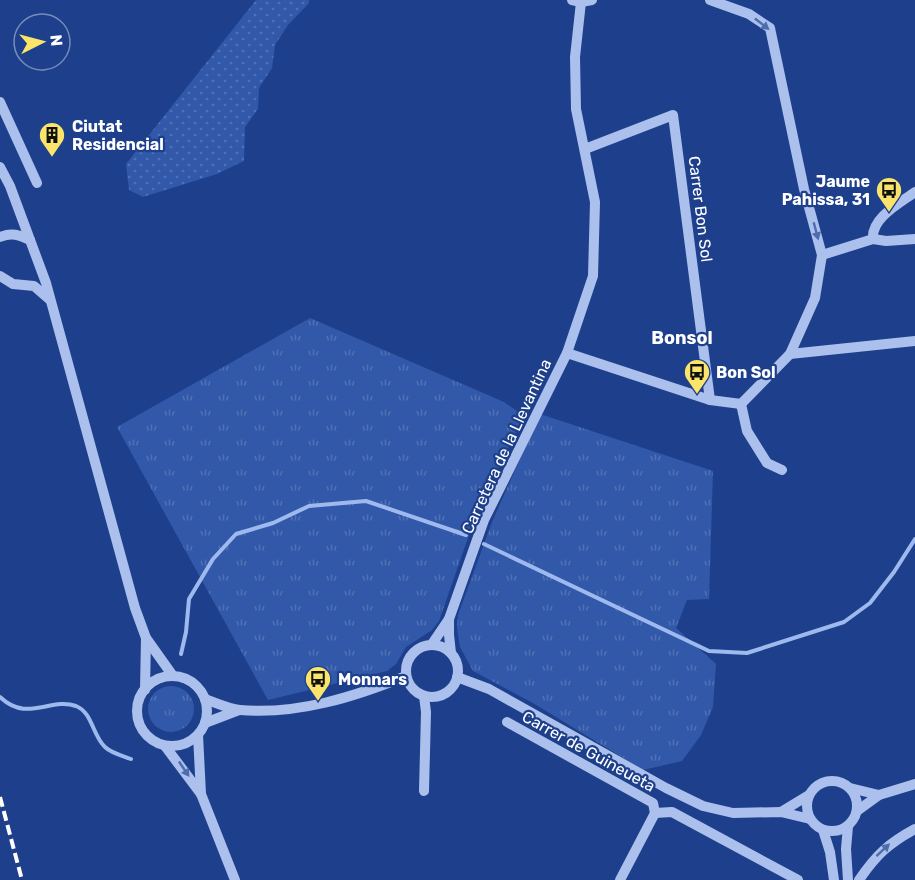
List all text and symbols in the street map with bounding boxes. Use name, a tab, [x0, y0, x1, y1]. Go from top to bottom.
north arrow	[12, 12, 72, 72]
one-way arrow	[754, 18, 770, 30]
text: N	[46, 34, 66, 47]
place label: Ciutat Residencial	[72, 117, 164, 154]
building icon: Ciutat Residencial	[37, 120, 67, 158]
street label: Carrer Bon Sol	[685, 155, 716, 263]
place label: Jaume Pahissa, 31	[782, 172, 870, 209]
bus stop icon: Jaume Pahissa, 31	[874, 175, 904, 213]
one-way arrow	[811, 222, 821, 240]
district label: Bonsol	[651, 327, 713, 349]
street label: Carretera de la Llevantina	[458, 356, 555, 537]
bus stop icon: Bon Sol	[682, 357, 712, 395]
place label: Bon Sol	[716, 363, 776, 382]
bus stop icon: Monnars	[303, 664, 333, 702]
place label: Monnars	[338, 670, 407, 689]
street label: Carrer de Guineueta	[519, 707, 659, 796]
one-way arrow	[178, 761, 190, 777]
one-way arrow	[876, 843, 891, 857]

